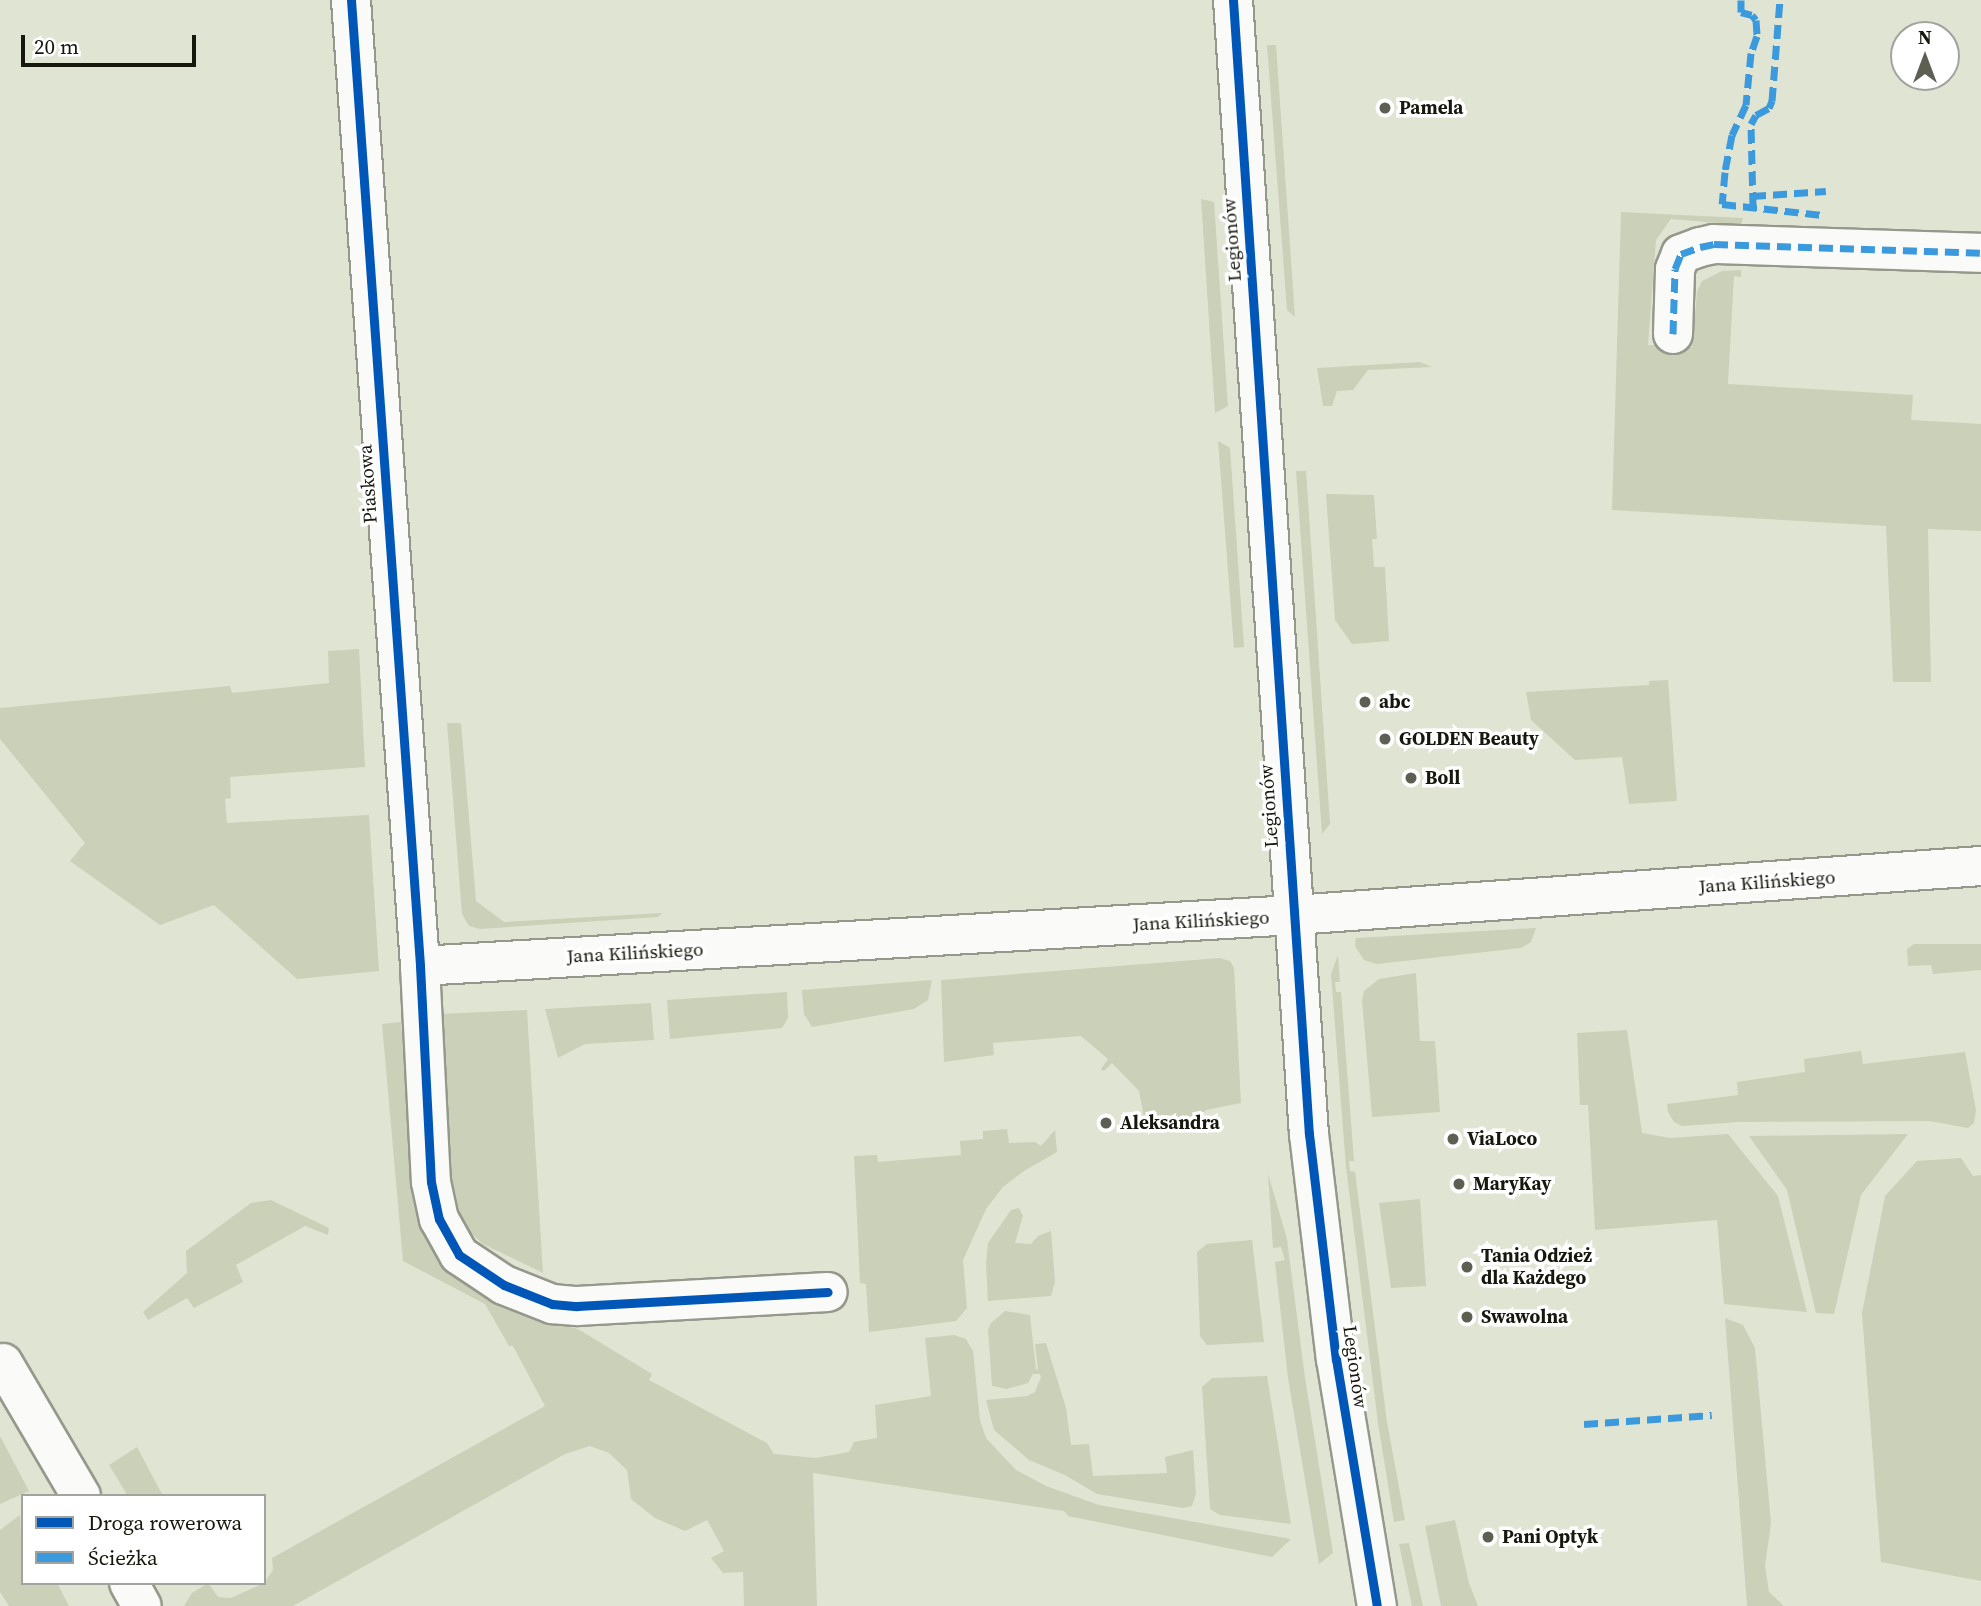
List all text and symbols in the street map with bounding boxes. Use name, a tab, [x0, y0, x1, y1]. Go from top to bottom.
scale bar	[24, 21, 200, 65]
north arrow	[1890, 21, 1960, 91]
text: N	[1918, 24, 1932, 50]
text: 20 m	[34, 32, 79, 61]
place label: Pamela	[1399, 97, 1463, 119]
marker: Pamela	[1377, 100, 1393, 116]
street label: Legionów	[1218, 198, 1246, 282]
street label: Piaskowa	[354, 444, 382, 524]
place label: abc	[1379, 691, 1411, 713]
marker: abc	[1357, 694, 1373, 710]
place label: GOLDEN Beauty	[1399, 728, 1539, 750]
marker: GOLDEN Beauty	[1377, 731, 1393, 747]
street label: Legionów	[1255, 764, 1283, 848]
place label: Boll	[1425, 767, 1460, 789]
marker: Boll	[1403, 770, 1419, 786]
street label: Jana Kilińskiego	[1698, 866, 1836, 898]
street label: Jana Kilińskiego	[1132, 906, 1270, 936]
street label: Jana Kilińskiego	[566, 938, 704, 968]
place label: Aleksandra	[1120, 1112, 1220, 1134]
marker: Aleksandra	[1098, 1115, 1114, 1131]
place label: ViaLoco	[1467, 1128, 1537, 1150]
marker: ViaLoco	[1445, 1131, 1461, 1147]
place label: MaryKay	[1473, 1173, 1551, 1195]
marker: MaryKay	[1451, 1176, 1467, 1192]
place label: Tania Odzież dla Każdego	[1481, 1245, 1592, 1289]
marker: Tania Odzież dla Każdego	[1459, 1259, 1475, 1275]
place label: Swawolna	[1481, 1306, 1568, 1328]
marker: Swawolna	[1459, 1309, 1475, 1325]
street label: Legionów	[1338, 1324, 1372, 1410]
legend	[21, 1494, 266, 1585]
text: Droga rowerowa	[88, 1508, 242, 1537]
place label: Pani Optyk	[1502, 1526, 1598, 1548]
marker: Pani Optyk	[1480, 1529, 1496, 1545]
text: Ścieżka	[88, 1543, 158, 1572]

